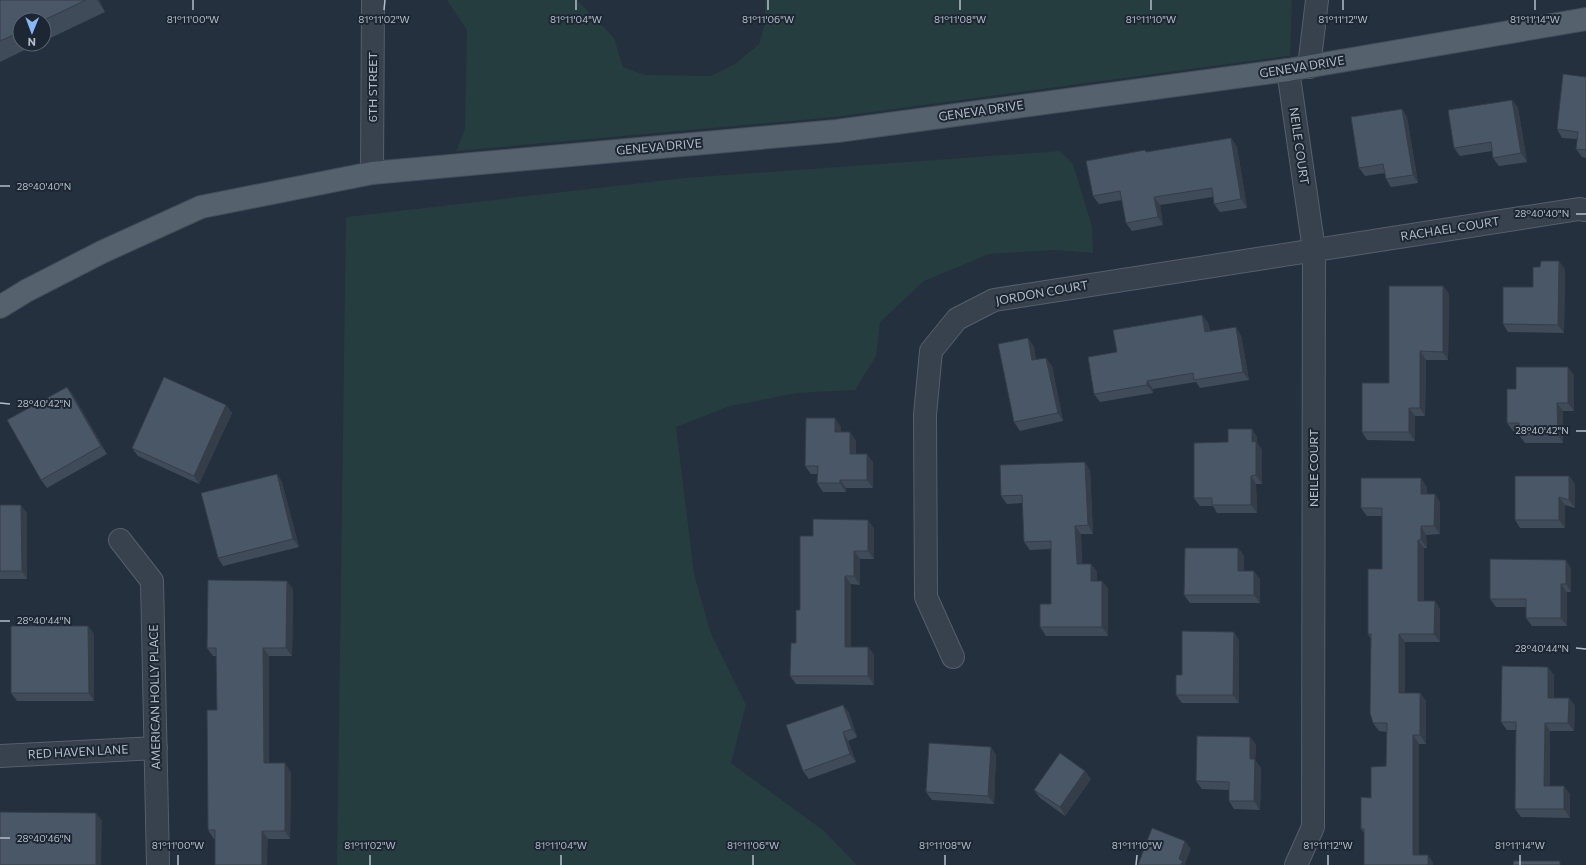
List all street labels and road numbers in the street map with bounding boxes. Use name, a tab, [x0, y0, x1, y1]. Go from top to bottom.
street label: 6TH STREET	[365, 52, 379, 122]
street label: GENEVA DRIVE	[1258, 52, 1345, 80]
street label: GENEVA DRIVE	[937, 97, 1024, 123]
street label: NEILE COURT	[1288, 106, 1312, 186]
street label: GENEVA DRIVE	[616, 135, 702, 157]
street label: RACHAEL COURT	[1399, 213, 1501, 243]
street label: JORDON COURT	[995, 277, 1090, 308]
street label: NEILE COURT	[1306, 429, 1320, 507]
street label: AMERICAN HOLLY PLACE	[146, 624, 162, 770]
street label: RED HAVEN LANE	[27, 741, 129, 761]

